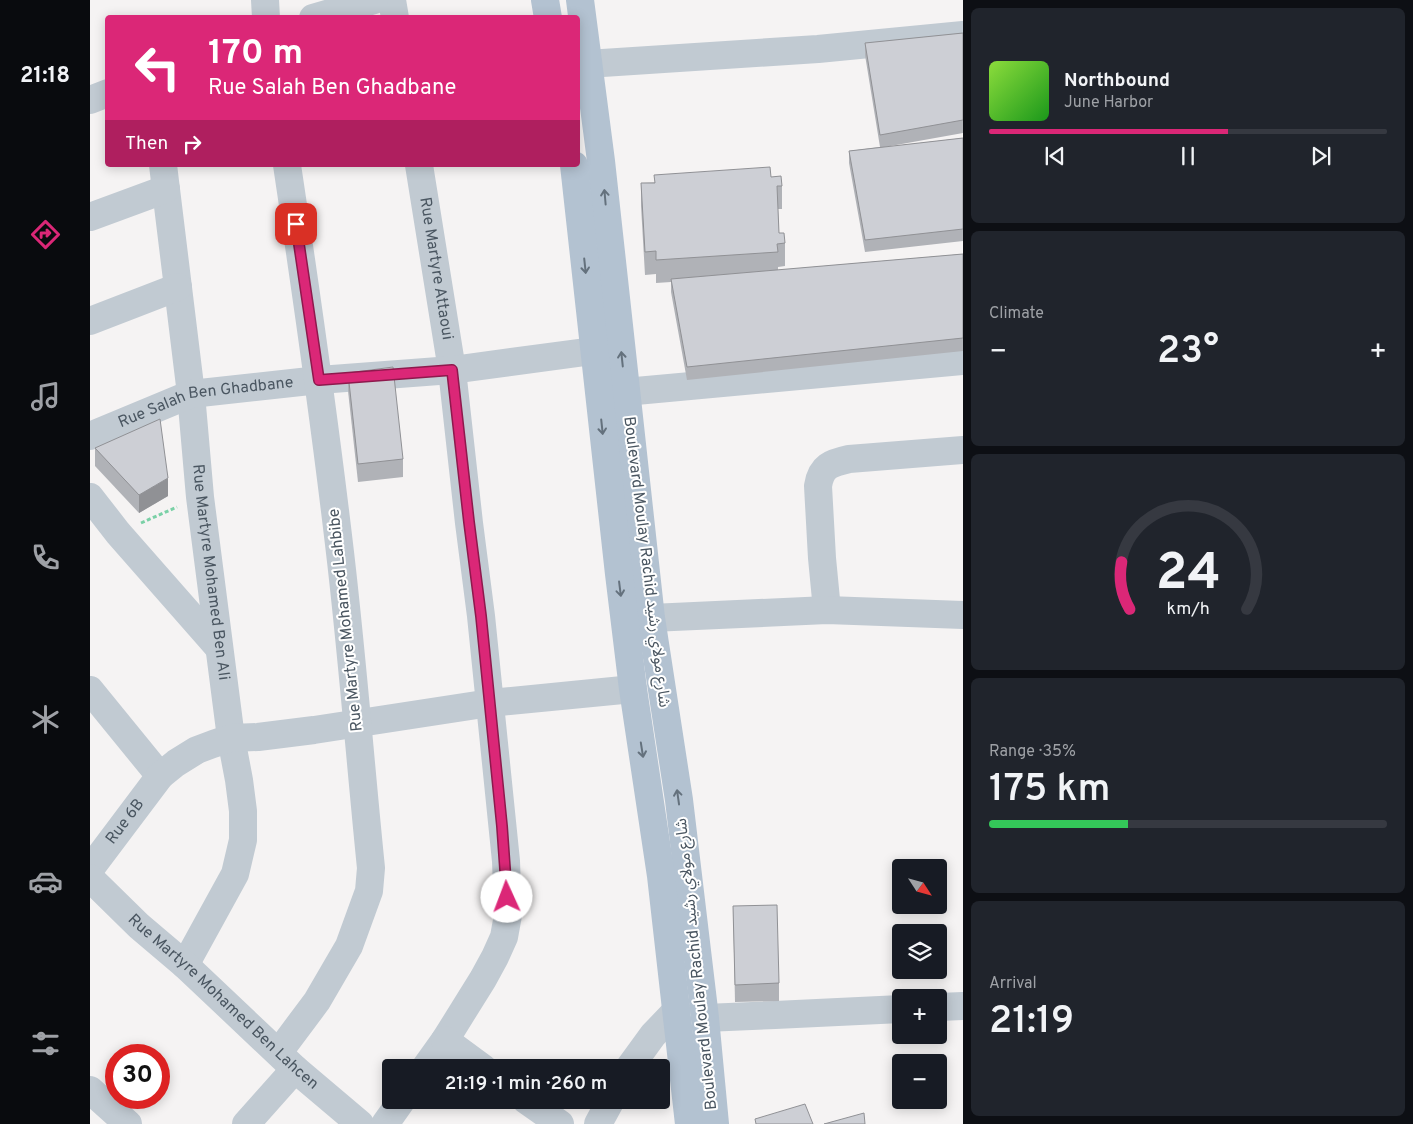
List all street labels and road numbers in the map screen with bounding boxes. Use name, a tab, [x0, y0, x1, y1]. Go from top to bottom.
street label: Rue Martyre Attaoui	[414, 196, 457, 341]
street label: Rue Salah Ben Ghadbane	[115, 373, 294, 433]
street label: Boulevard Moulay Rachid شارع مولاي رشيد	[617, 415, 674, 709]
street label: Rue Martyre Mohamed Ben Ali	[187, 463, 233, 681]
street label: Rue Martyre Mohamed Lahbibe	[324, 508, 368, 732]
street label: Rue 6B	[102, 795, 149, 849]
street label: Boulevard Moulay Rachid شارع مولاي رشيد	[672, 817, 723, 1111]
street label: Rue Martyre Mohamed Ben Lahcen	[123, 910, 322, 1094]

